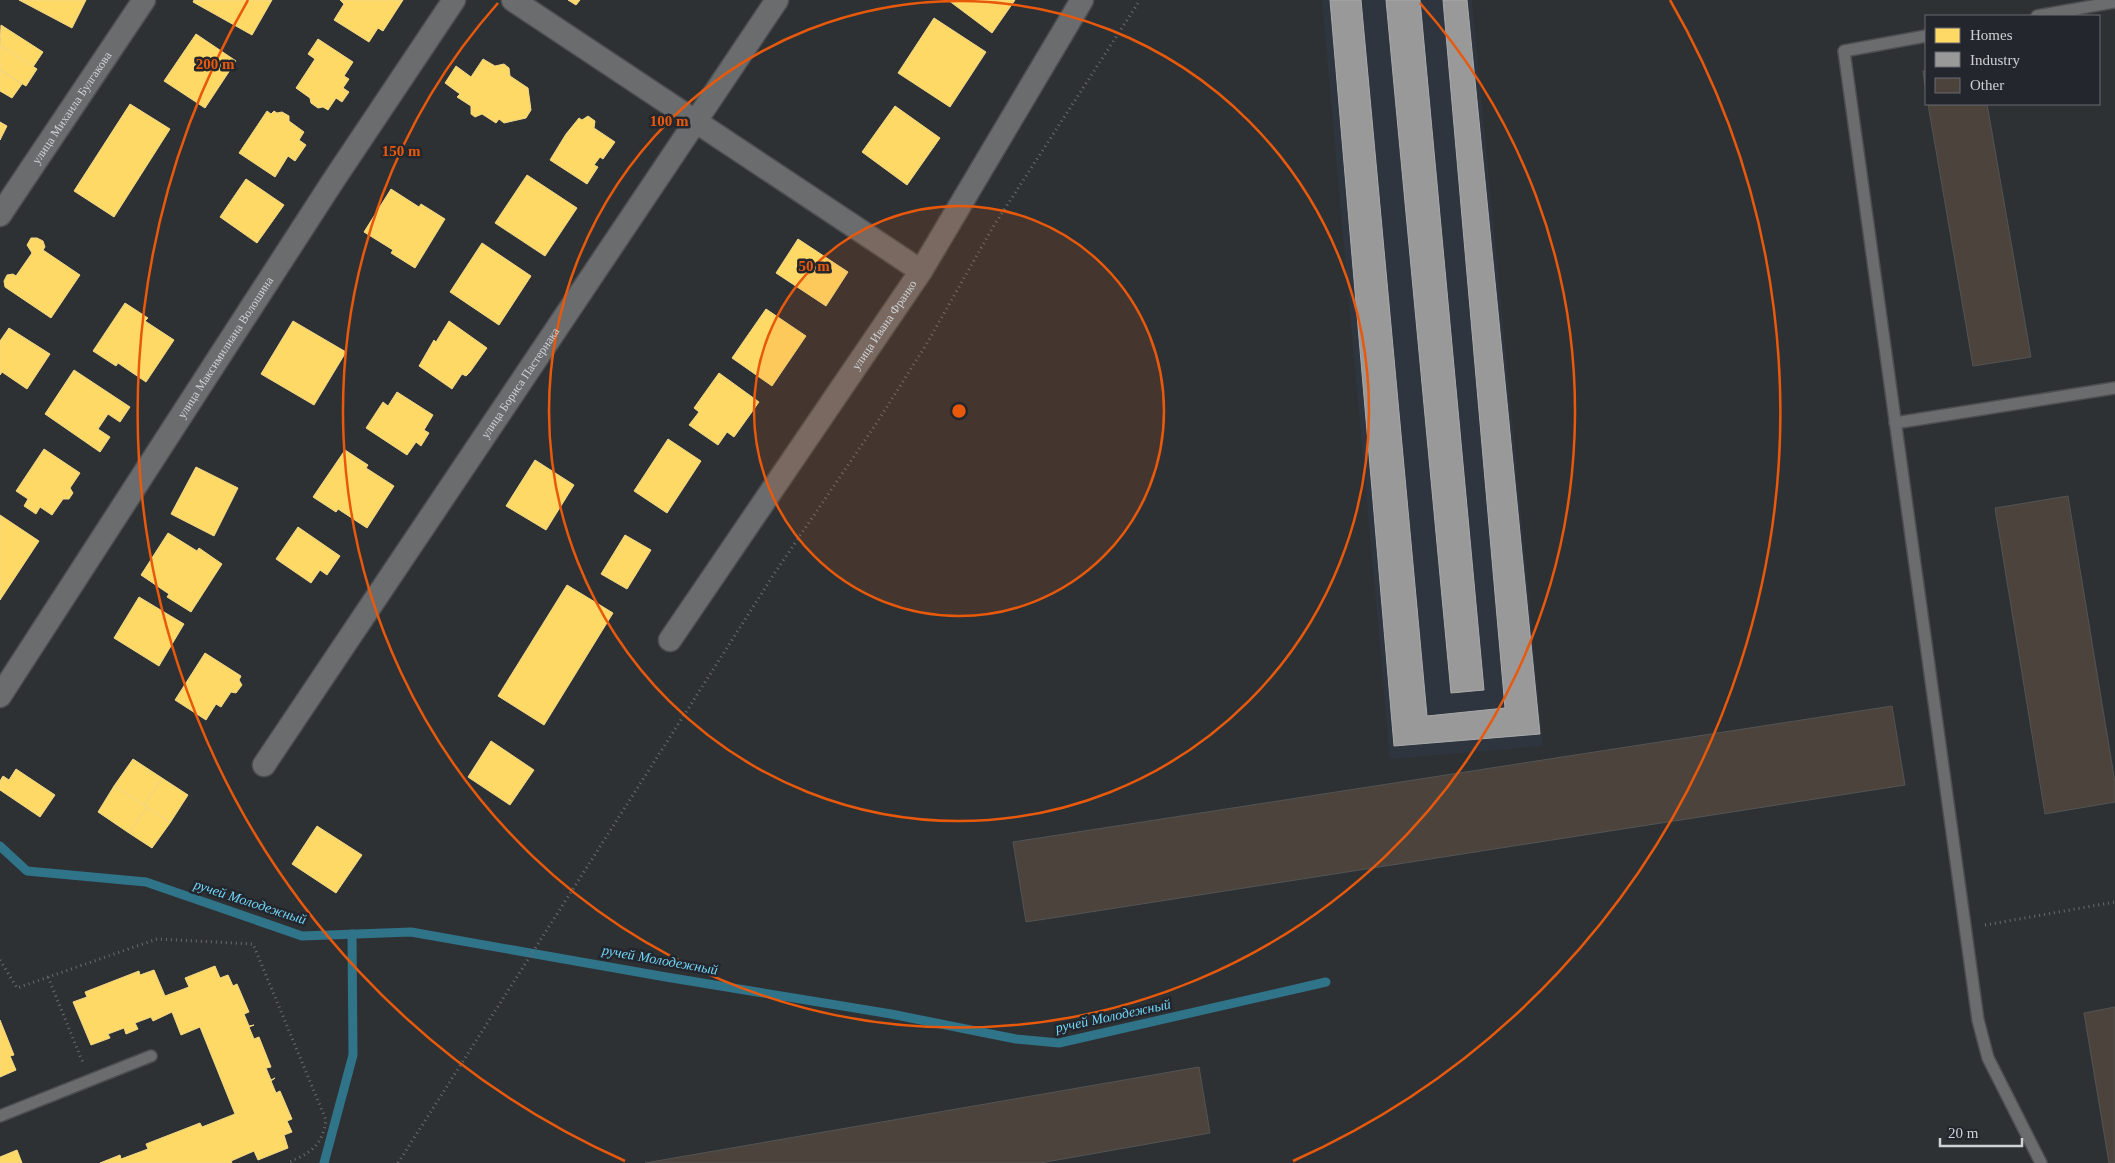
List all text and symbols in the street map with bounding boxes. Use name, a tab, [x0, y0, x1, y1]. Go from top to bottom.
legend	[1925, 15, 2100, 105]
text: Homes	[1970, 27, 2013, 43]
street label: улица Михаила Булгакова	[29, 48, 115, 167]
text: Industry	[1970, 52, 2020, 68]
text: 200 m	[196, 56, 235, 72]
text: Other	[1970, 77, 2004, 93]
text: 100 m	[650, 113, 689, 129]
text: 150 m	[382, 143, 421, 159]
text: 50 m	[798, 258, 830, 274]
street label: улица Максимилиана Волошина	[174, 274, 277, 421]
street label: улица Ивана Франко	[849, 277, 920, 372]
street label: улица Бориса Пастернака	[478, 324, 563, 441]
centre of rings	[950, 402, 968, 420]
water label: ручей Молодежный	[191, 876, 308, 927]
water label: ручей Молодежный	[600, 942, 719, 978]
water label: ручей Молодежный	[1053, 996, 1172, 1036]
scale bar	[1940, 1116, 2022, 1148]
text: 20 m	[1948, 1125, 1979, 1141]

